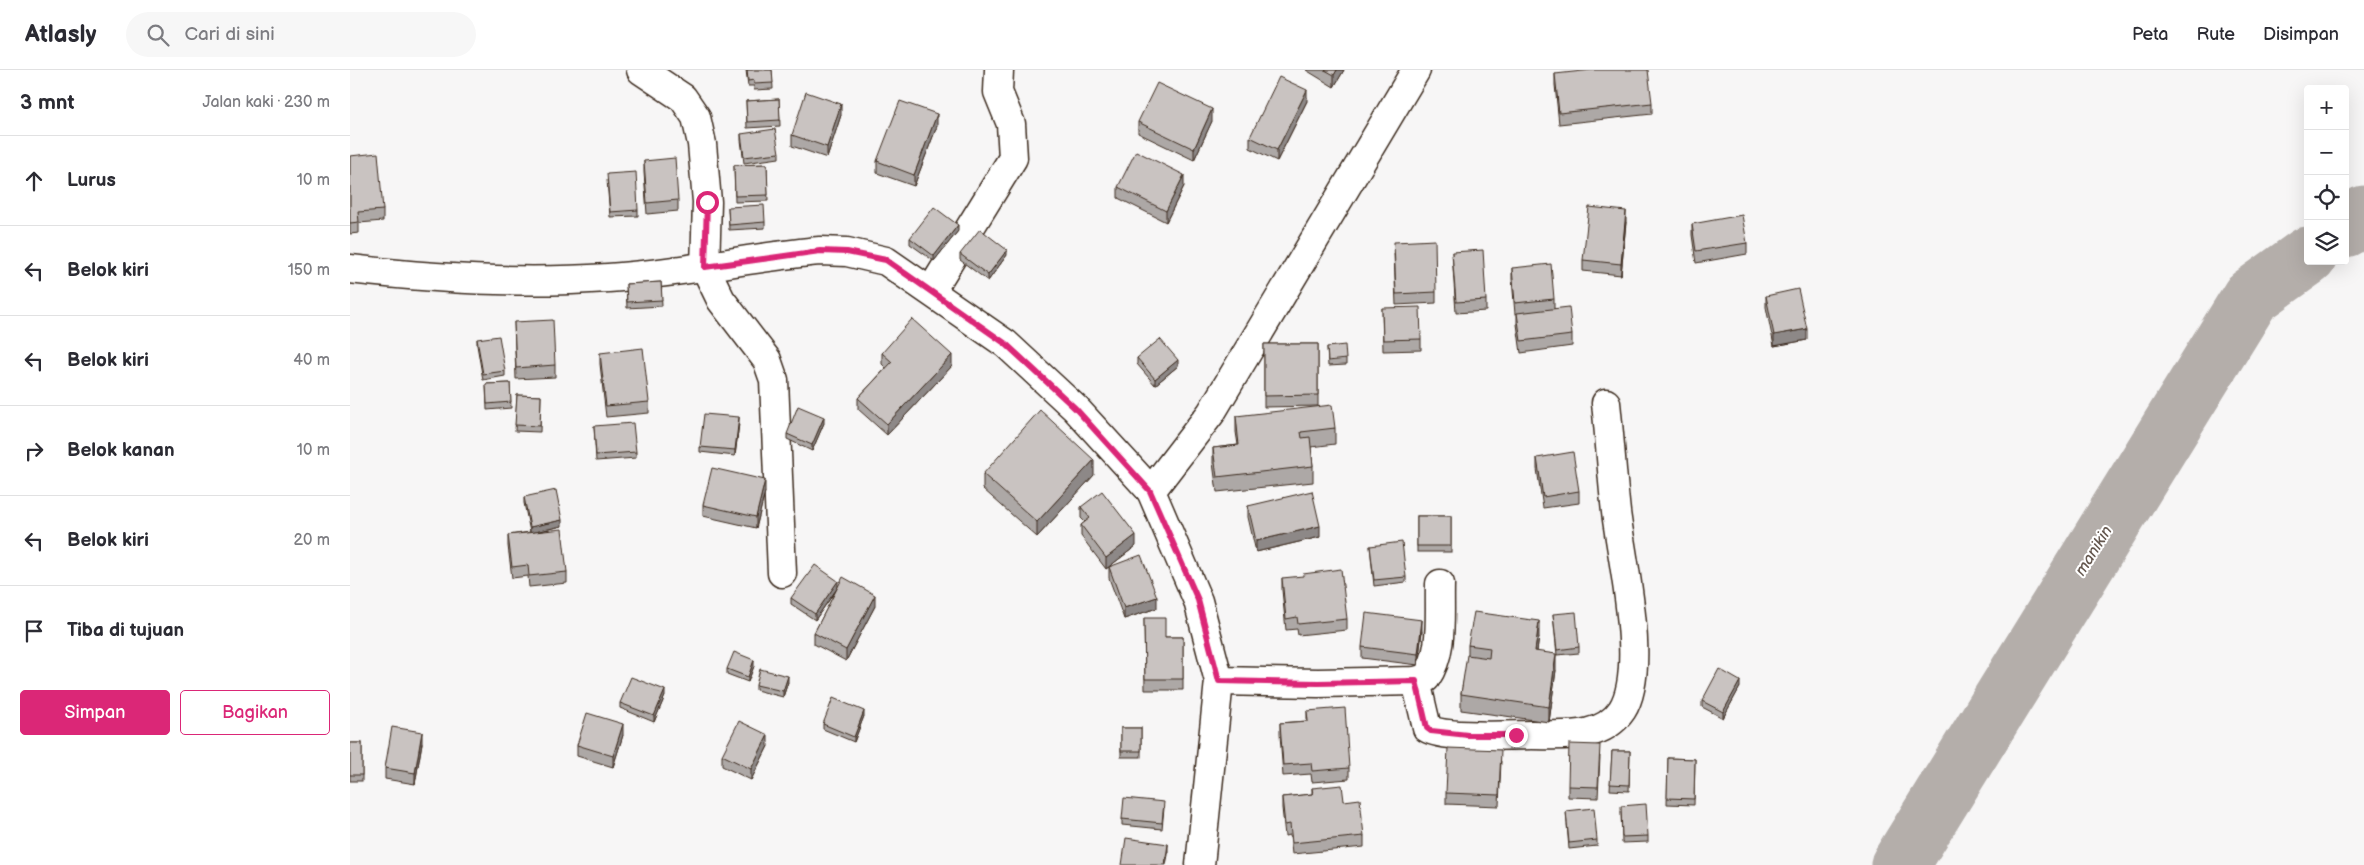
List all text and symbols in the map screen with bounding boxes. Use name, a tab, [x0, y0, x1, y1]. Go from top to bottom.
search box	[126, 12, 476, 57]
text: Atlasly	[25, 20, 96, 49]
icon: search	[144, 21, 172, 49]
text: Cari di sini	[184, 23, 275, 46]
text: Peta	[2132, 24, 2168, 45]
text: Rute	[2196, 24, 2235, 45]
text: Disimpan	[2263, 24, 2339, 45]
map controls	[2304, 85, 2349, 265]
button: +	[2304, 85, 2349, 130]
text: 3 mnt	[20, 90, 75, 115]
text: Jalan kaki · 230 m	[202, 93, 330, 112]
button: −	[2304, 130, 2349, 175]
icon: ahead	[20, 167, 48, 195]
text: Lurus	[67, 169, 116, 192]
text: 10 m	[297, 171, 330, 190]
button: locate	[2304, 175, 2349, 220]
route start	[696, 191, 719, 214]
button: layers	[2304, 220, 2349, 265]
icon: left	[20, 257, 48, 285]
text: Belok kiri	[67, 259, 149, 282]
text: 150 m	[288, 261, 330, 280]
icon: left	[20, 347, 48, 375]
text: Belok kiri	[67, 349, 149, 372]
text: 40 m	[293, 351, 330, 370]
icon: right	[20, 437, 48, 465]
text: Belok kanan	[67, 439, 175, 462]
text: 10 m	[297, 441, 330, 460]
water label: manikin	[2071, 523, 2117, 579]
icon: left	[20, 527, 48, 555]
text: Belok kiri	[67, 529, 149, 552]
text: 20 m	[294, 531, 330, 550]
icon: arrive	[20, 617, 48, 645]
text: Tiba di tujuan	[67, 619, 184, 642]
button: Simpan	[20, 690, 170, 735]
button: Bagikan	[180, 690, 330, 735]
route end	[1505, 724, 1528, 747]

